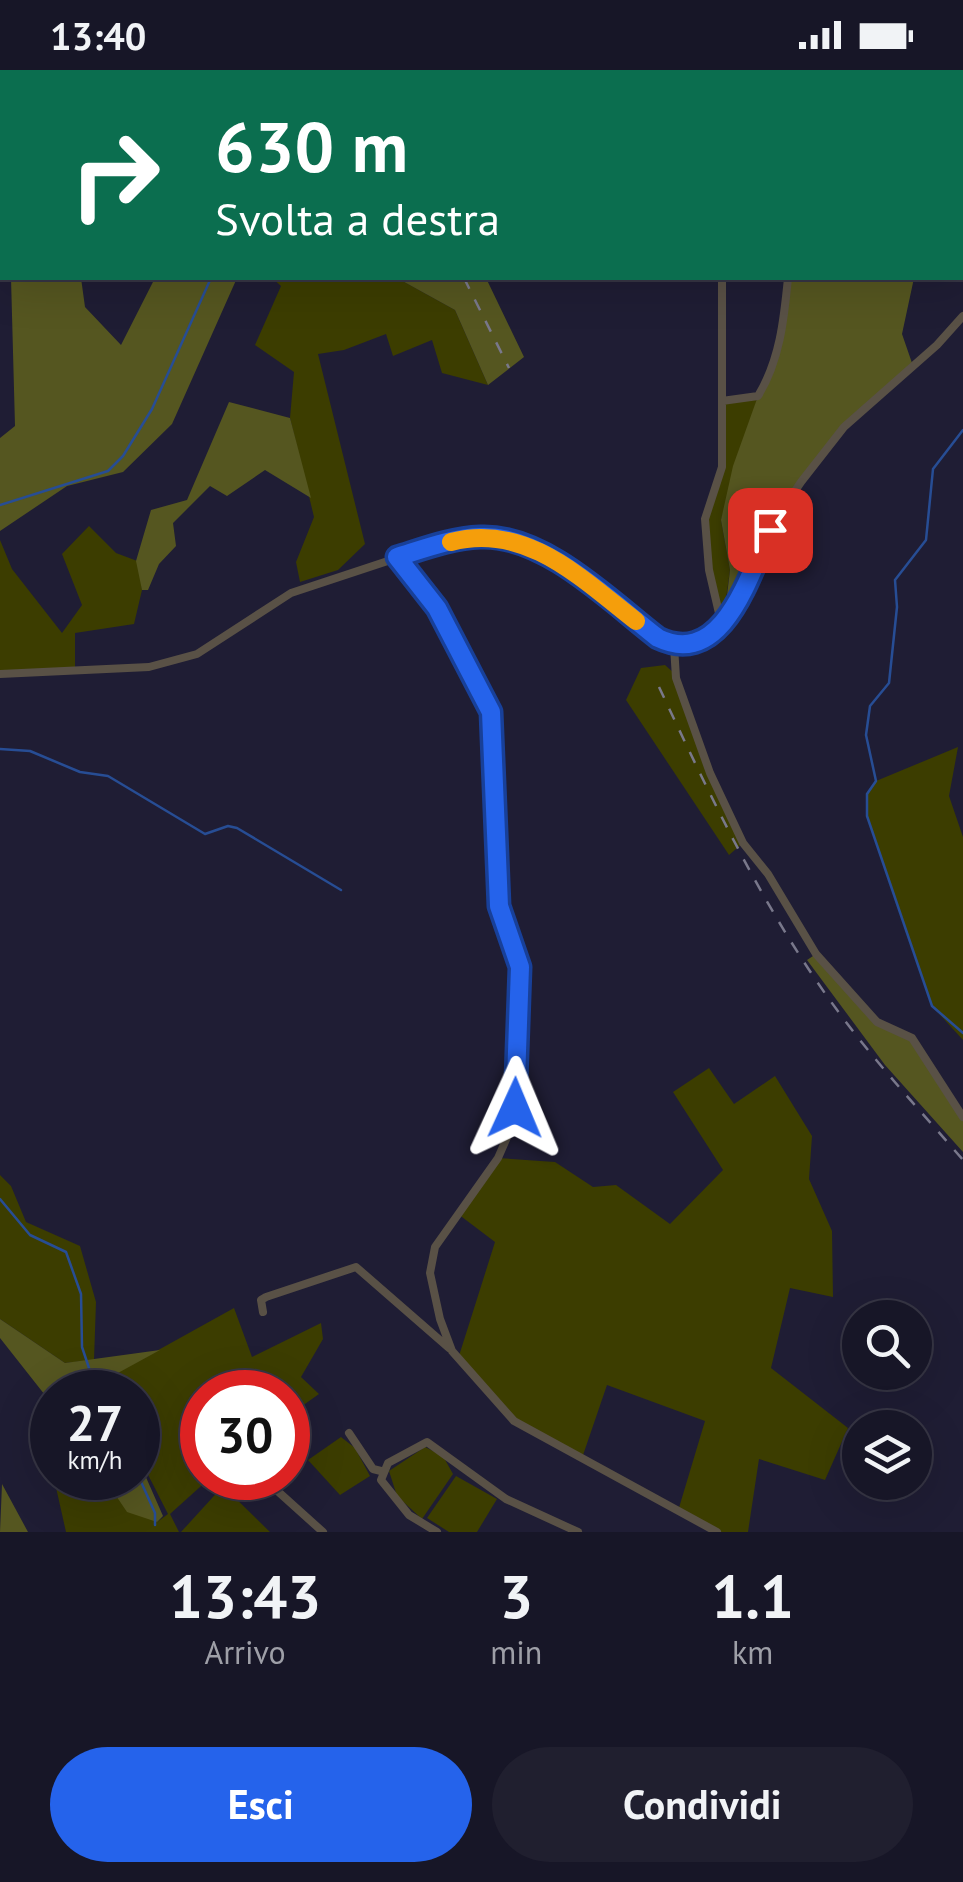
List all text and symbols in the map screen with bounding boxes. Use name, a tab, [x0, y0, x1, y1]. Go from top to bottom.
text: 13:40	[50, 11, 146, 60]
text: 630 m	[215, 101, 408, 191]
icon: right	[50, 110, 180, 240]
text: Svolta a destra	[215, 189, 500, 247]
pin	[728, 488, 813, 573]
icon: arrive	[743, 503, 798, 558]
position arrow	[463, 1056, 567, 1160]
map controls	[842, 1300, 932, 1500]
button: search	[842, 1300, 932, 1390]
speed limit sign: 30	[180, 1370, 310, 1500]
text: 27	[67, 1390, 123, 1455]
button: layers	[842, 1410, 932, 1500]
text: km/h	[68, 1444, 122, 1476]
text: 13:43	[169, 1557, 321, 1635]
text: 3	[499, 1557, 533, 1635]
text: 1.1	[711, 1557, 794, 1635]
text: Arrivo	[204, 1631, 286, 1673]
text: min	[490, 1631, 542, 1673]
text: km	[732, 1631, 773, 1673]
button: Esci	[50, 1747, 472, 1862]
button: Condividi	[492, 1747, 913, 1862]

